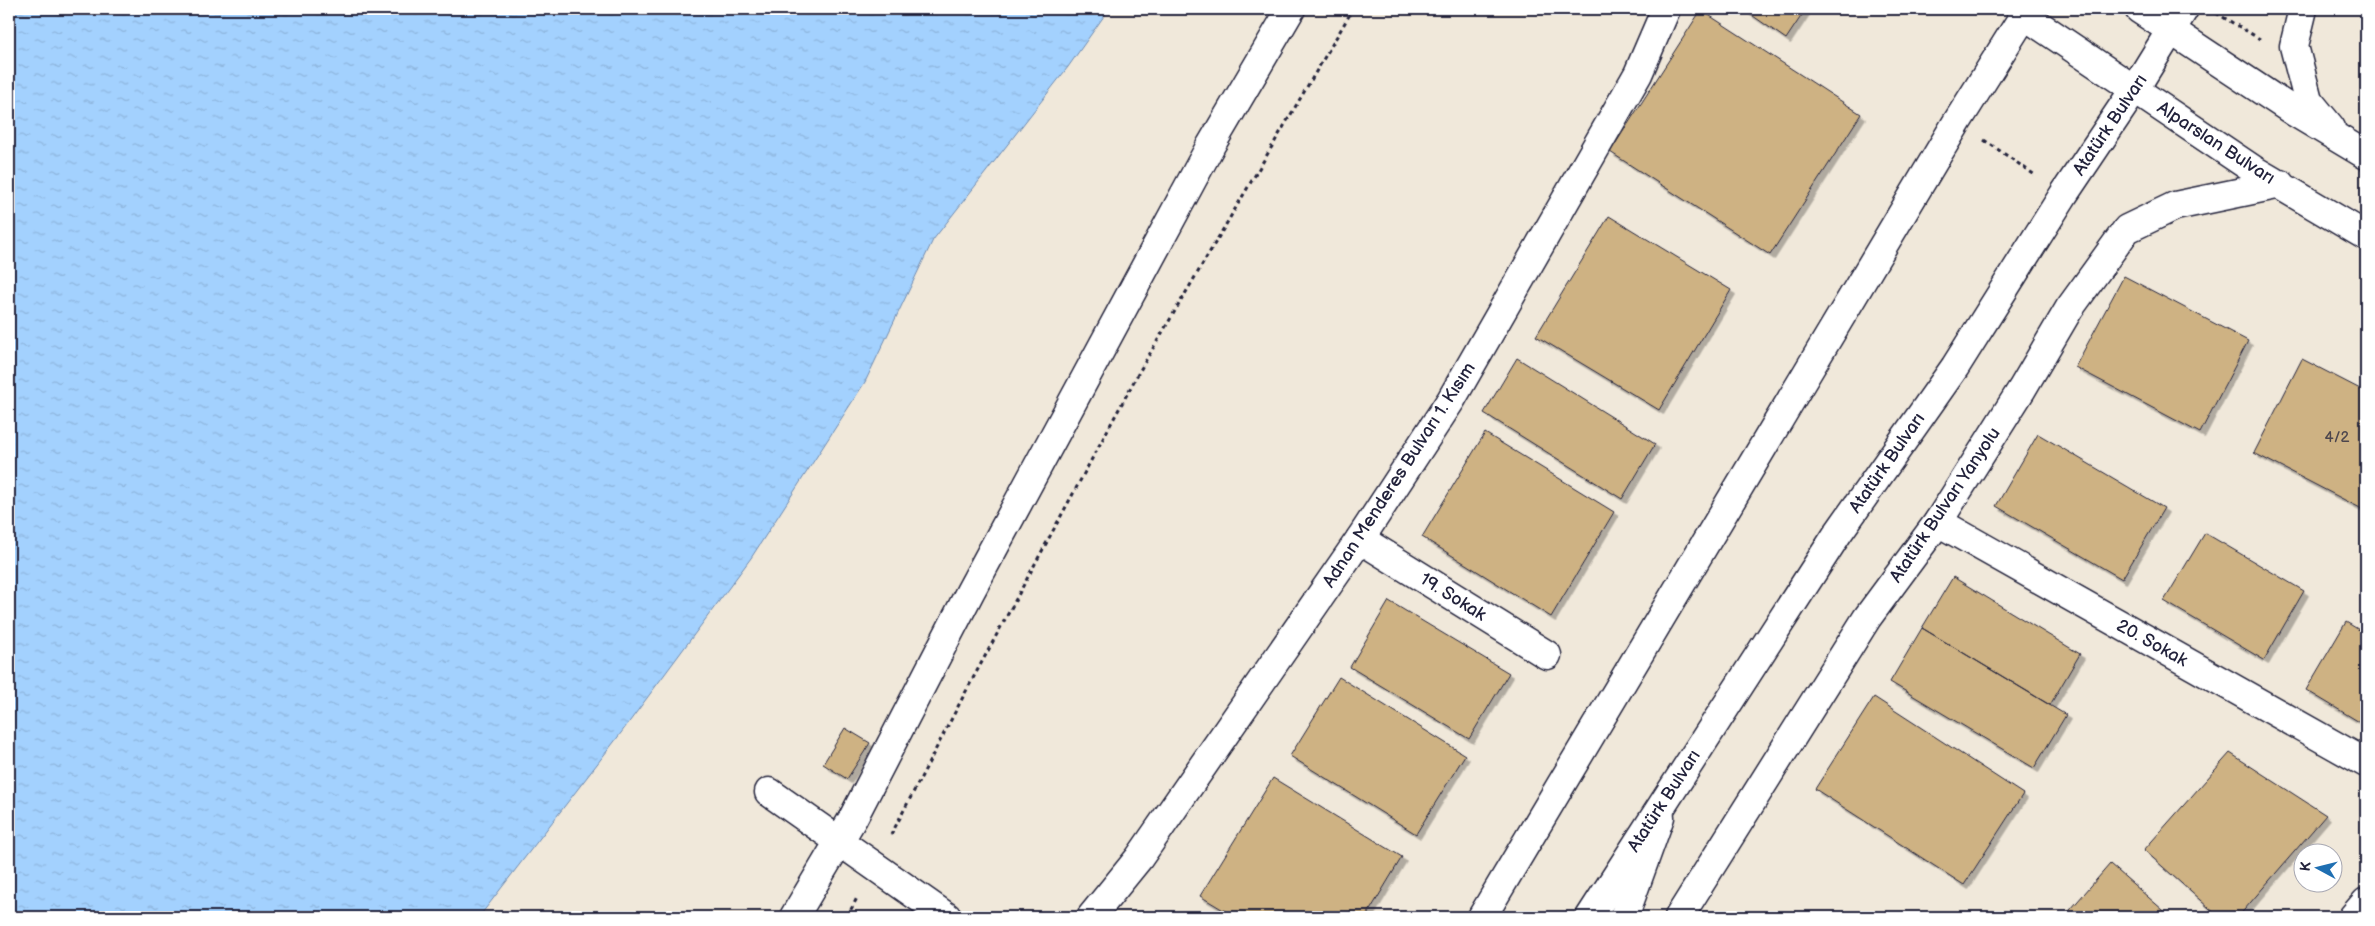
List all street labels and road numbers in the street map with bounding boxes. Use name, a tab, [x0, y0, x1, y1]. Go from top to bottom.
street label: Atatürk Bulvarı	[2068, 70, 2152, 180]
street label: Alparslan Bulvarı	[2153, 97, 2279, 189]
street label: Adnan Menderes Bulvarı 1. Kısım	[1318, 359, 1480, 591]
street label: Atatürk Bulvarı	[1845, 409, 1929, 517]
street label: Atatürk Bulvarı Yanyolu	[1885, 423, 2005, 587]
street label: 19. Sokak	[1416, 568, 1490, 626]
street label: 20. Sokak	[2113, 615, 2191, 671]
street label: Atatürk Bulvarı	[1623, 746, 1705, 856]

